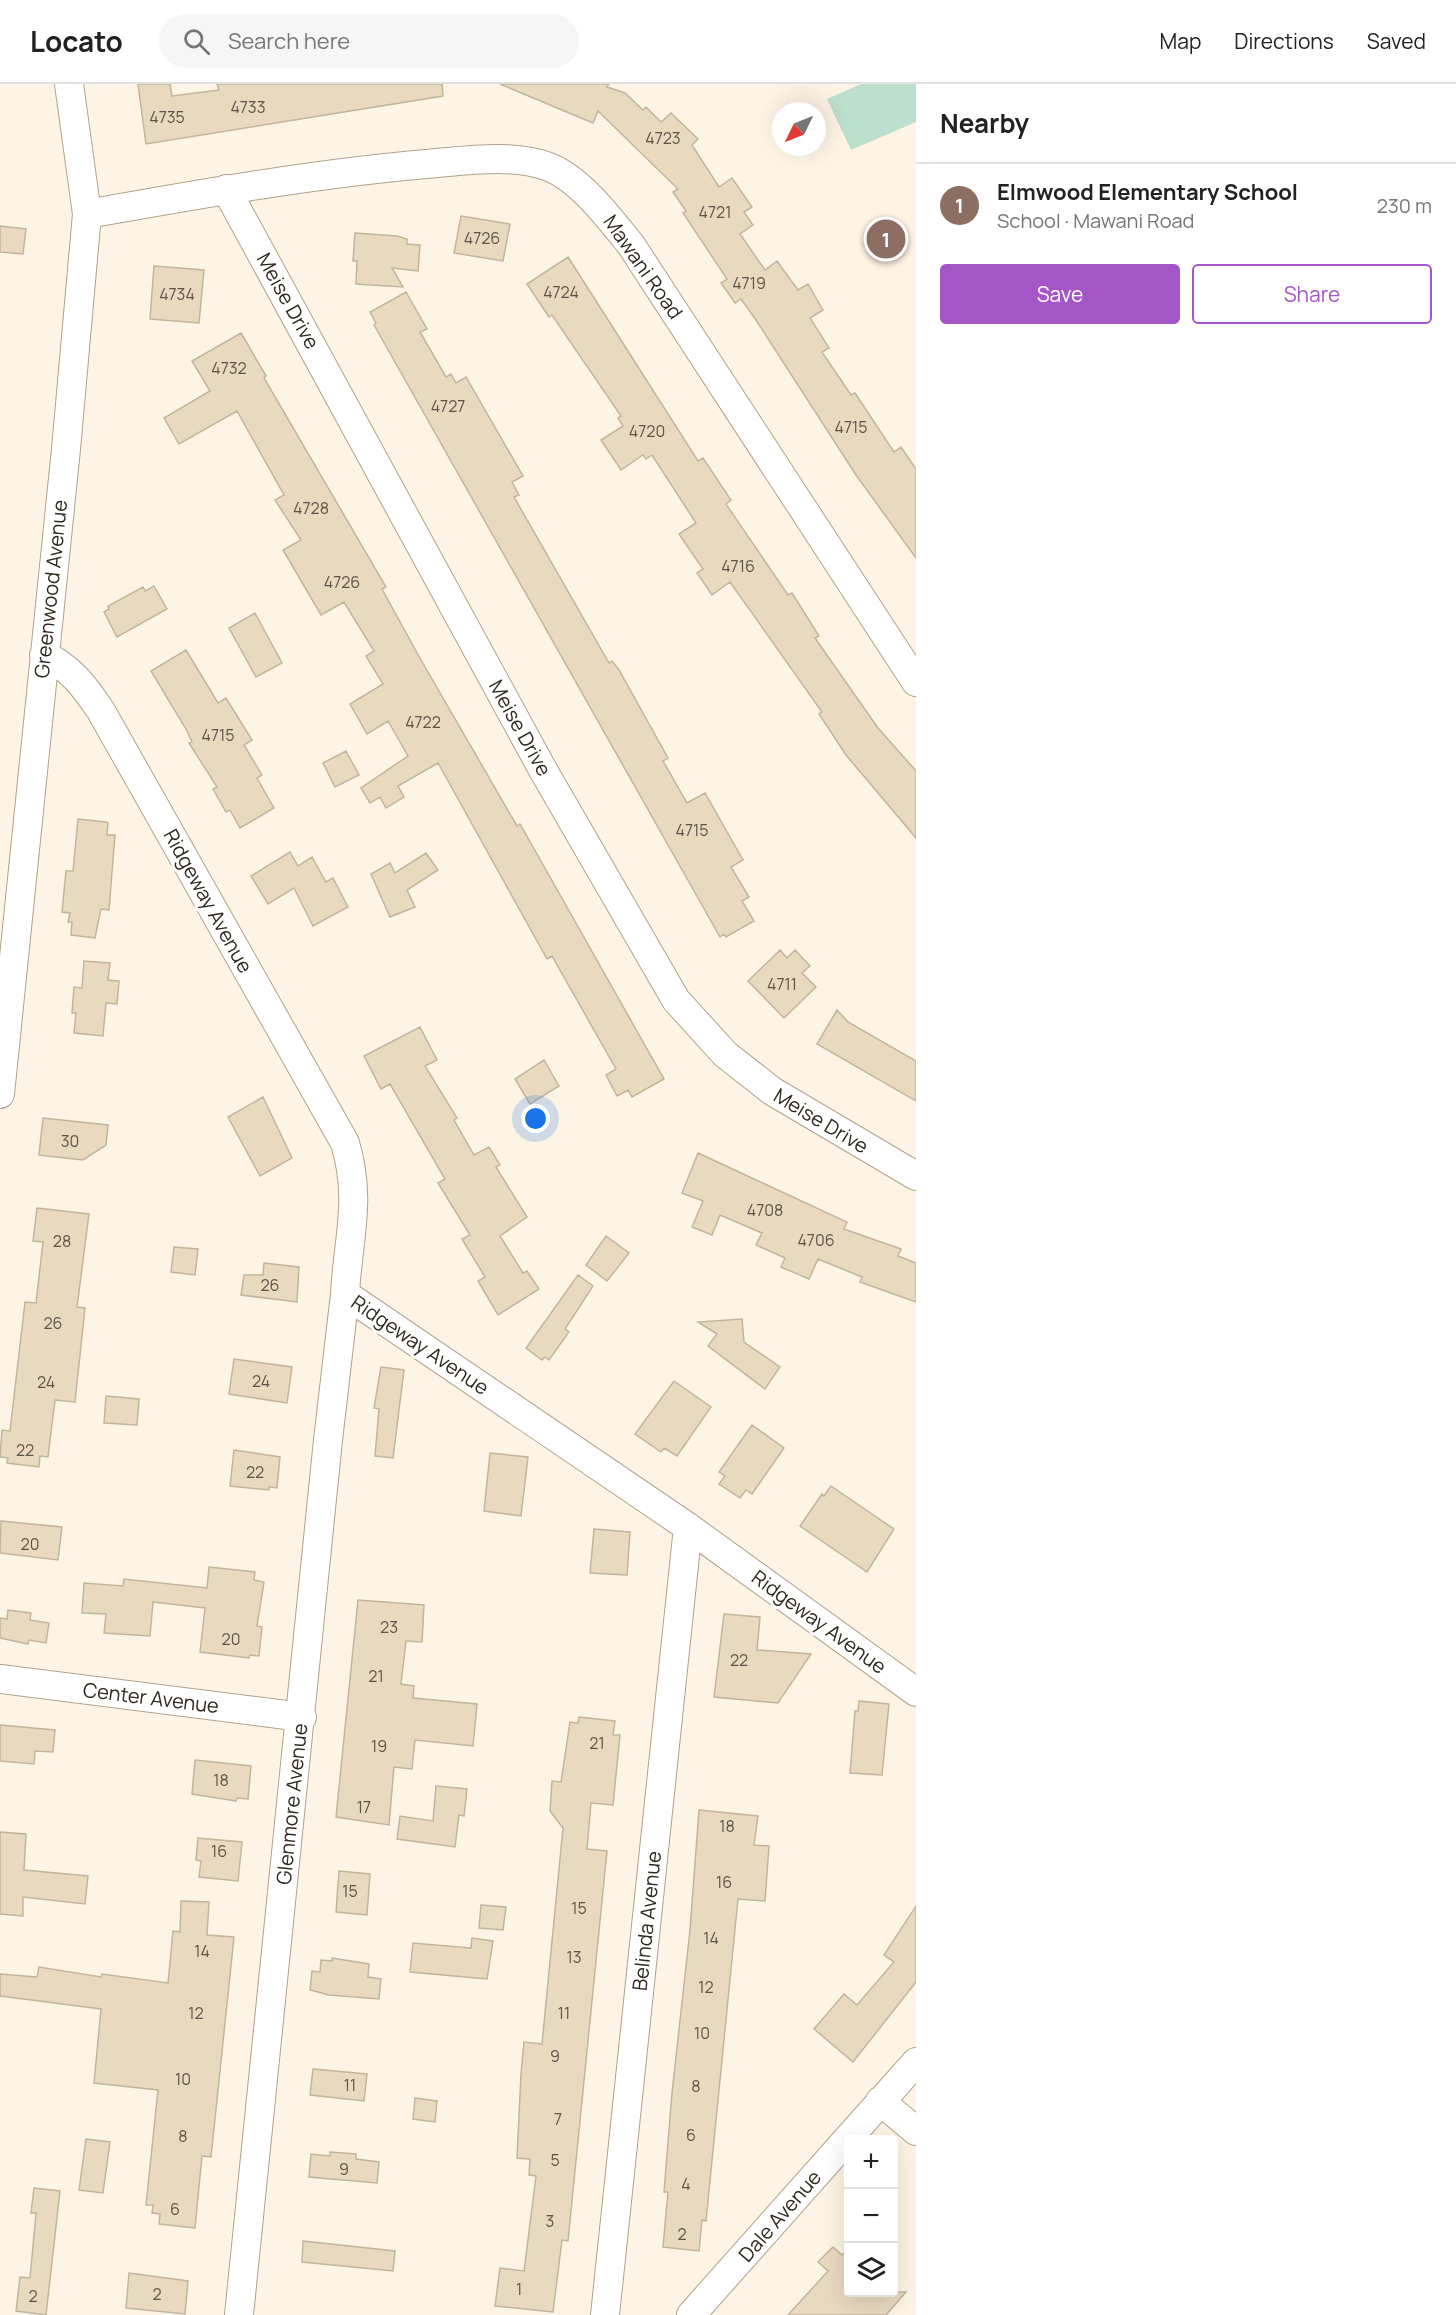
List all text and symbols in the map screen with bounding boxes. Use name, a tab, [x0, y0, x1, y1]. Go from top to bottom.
search box	[159, 14, 579, 68]
text: Locato	[30, 22, 123, 60]
icon: search	[180, 25, 213, 58]
text: Search here	[228, 26, 350, 56]
text: Map	[1160, 27, 1201, 55]
text: Directions	[1234, 27, 1334, 55]
text: Saved	[1367, 27, 1426, 55]
house number: 4733	[230, 96, 266, 118]
north arrow	[772, 102, 826, 156]
text: Nearby	[940, 105, 1029, 141]
house number: 4735	[149, 106, 185, 128]
house number: 4723	[645, 127, 681, 149]
text: Elmwood Elementary School	[997, 177, 1298, 207]
text: 1	[955, 192, 964, 219]
text: 230 m	[1376, 192, 1432, 219]
house number: 4721	[699, 201, 731, 223]
text: School · Mawani Road	[997, 207, 1194, 234]
street label: Mawani Road	[598, 209, 689, 324]
pin: 1	[866, 216, 906, 262]
house number: 4726	[464, 227, 500, 249]
street label: Meise Drive	[251, 248, 326, 354]
button: Save	[940, 264, 1180, 324]
button: Share	[1192, 264, 1432, 324]
house number: 4719	[732, 272, 766, 294]
house number: 4724	[543, 281, 579, 303]
house number: 4734	[159, 283, 195, 305]
house number: 4732	[211, 357, 247, 379]
house number: 4727	[431, 395, 465, 417]
house number: 4715	[835, 416, 867, 438]
house number: 4720	[629, 420, 665, 442]
house number: 4728	[293, 497, 329, 519]
street label: Greenwood Avenue	[28, 499, 73, 679]
house number: 4716	[721, 555, 755, 577]
house number: 4726	[324, 571, 360, 593]
street label: Meise Drive	[483, 675, 558, 781]
house number: 4722	[405, 711, 441, 733]
house number: 4715	[202, 724, 234, 746]
house number: 4715	[676, 819, 708, 841]
street label: Ridgeway Avenue	[158, 824, 259, 978]
house number: 4711	[767, 973, 797, 995]
street label: Meise Drive	[769, 1082, 874, 1159]
your location	[521, 1104, 550, 1133]
house number: 30	[61, 1130, 79, 1152]
house number: 4708	[747, 1199, 783, 1221]
house number: 4706	[797, 1229, 835, 1251]
house number: 28	[53, 1230, 71, 1252]
house number: 26	[260, 1274, 280, 1296]
street label: Ridgeway Avenue	[346, 1289, 494, 1401]
house number: 26	[43, 1312, 63, 1334]
house number: 24	[252, 1370, 270, 1392]
house number: 24	[37, 1371, 55, 1393]
house number: 22	[16, 1439, 34, 1461]
house number: 22	[246, 1461, 264, 1483]
house number: 20	[21, 1533, 39, 1555]
street label: Ridgeway Avenue	[746, 1563, 892, 1680]
house number: 23	[380, 1616, 398, 1638]
house number: 20	[222, 1628, 240, 1650]
house number: 22	[730, 1649, 748, 1671]
house number: 21	[368, 1665, 384, 1687]
street label: Center Avenue	[82, 1676, 220, 1719]
street label: Glenmore Avenue	[270, 1722, 313, 1886]
house number: 21	[589, 1732, 605, 1754]
house number: 19	[371, 1735, 387, 1757]
house number: 18	[213, 1769, 229, 1791]
house number: 17	[357, 1796, 371, 1818]
house number: 18	[719, 1815, 735, 1837]
house number: 16	[211, 1840, 227, 1862]
street label: Belinda Avenue	[626, 1850, 667, 1992]
house number: 16	[716, 1871, 732, 1893]
house number: 15	[342, 1880, 358, 1902]
house number: 15	[571, 1897, 587, 1919]
house number: 14	[703, 1927, 719, 1949]
house number: 14	[194, 1940, 210, 1962]
house number: 13	[566, 1946, 582, 1968]
house number: 12	[698, 1976, 714, 1998]
house number: 12	[188, 2002, 204, 2024]
house number: 11	[558, 2002, 570, 2024]
house number: 10	[694, 2022, 710, 2044]
house number: 9	[550, 2045, 560, 2067]
house number: 10	[175, 2068, 191, 2090]
house number: 11	[344, 2074, 356, 2096]
house number: 8	[691, 2075, 701, 2097]
house number: 7	[554, 2108, 562, 2130]
house number: 6	[686, 2124, 696, 2146]
house number: 8	[178, 2125, 188, 2147]
map controls	[844, 2135, 898, 2297]
button: +	[844, 2135, 898, 2189]
house number: 5	[550, 2149, 560, 2171]
house number: 9	[339, 2158, 349, 2180]
street label: Dale Avenue	[732, 2164, 827, 2267]
house number: 4	[681, 2173, 691, 2195]
button: −	[844, 2189, 898, 2243]
house number: 6	[170, 2198, 180, 2220]
house number: 3	[546, 2210, 554, 2232]
house number: 2	[677, 2223, 687, 2245]
button: layers	[844, 2243, 898, 2297]
house number: 1	[516, 2278, 522, 2300]
house number: 2	[152, 2283, 162, 2305]
house number: 2	[28, 2285, 38, 2307]

